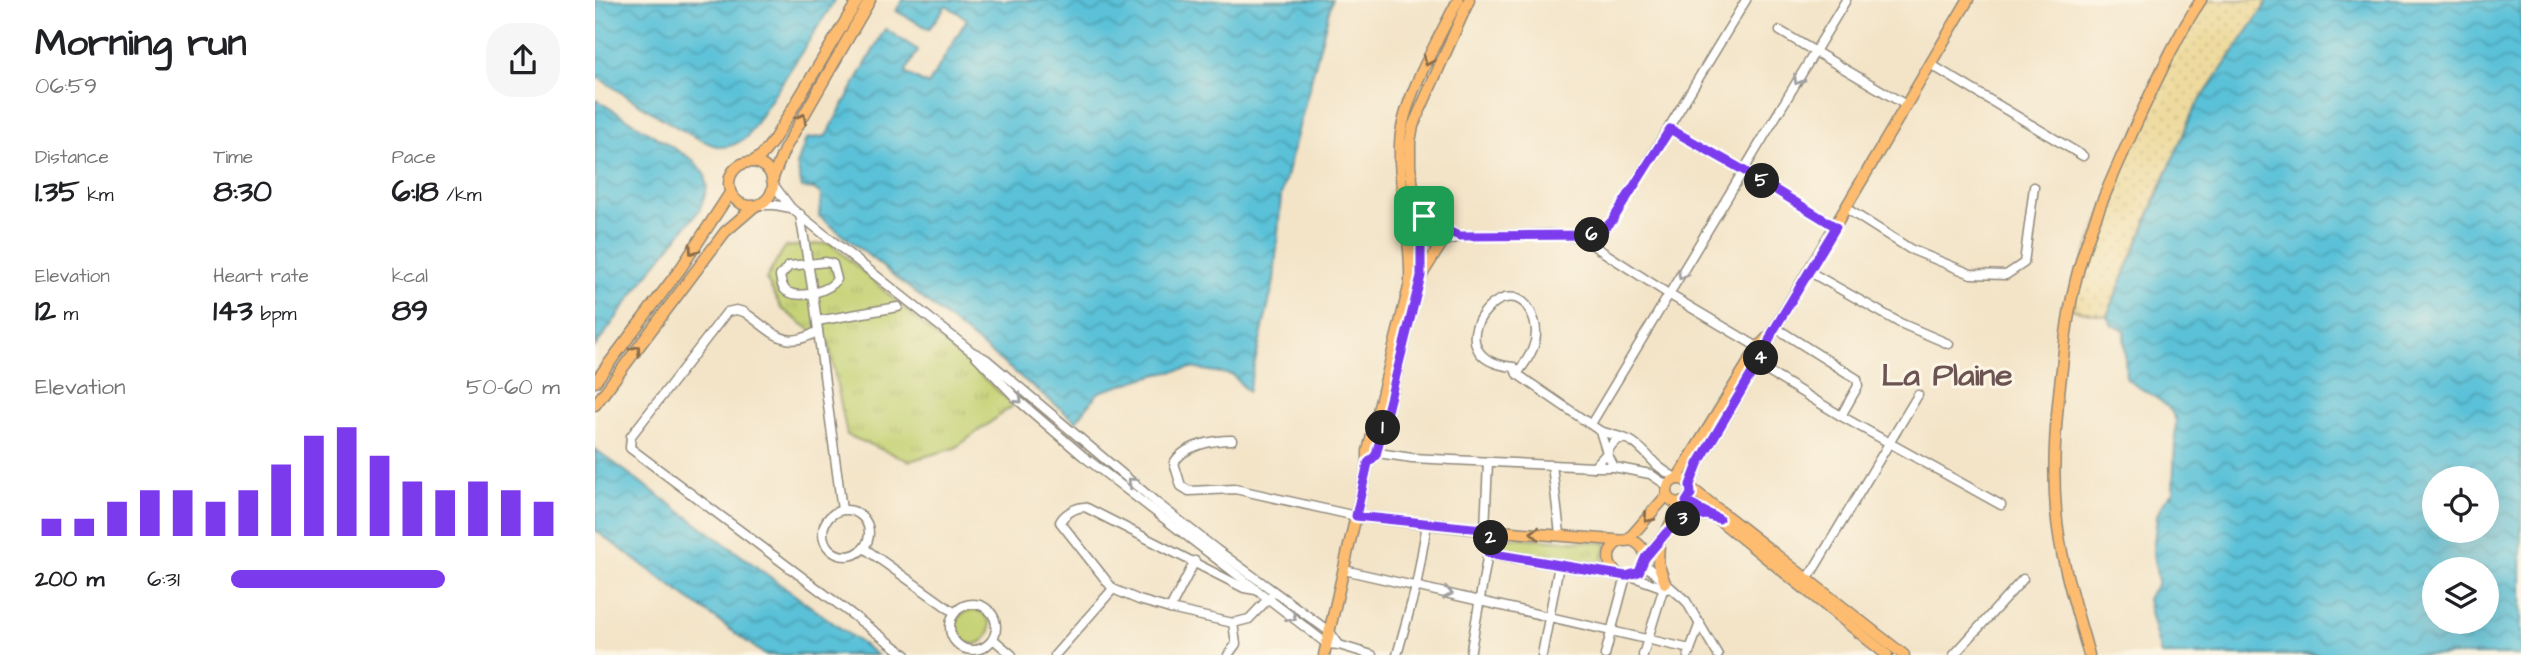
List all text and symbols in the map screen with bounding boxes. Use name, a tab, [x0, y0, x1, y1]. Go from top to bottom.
text: Morning run	[35, 18, 247, 70]
button: share	[486, 23, 560, 97]
one-way arrow	[1422, 54, 1436, 66]
text: 06:59	[35, 70, 97, 102]
one-way arrow	[1794, 72, 1807, 85]
one-way arrow	[794, 113, 807, 126]
text: Distance	[35, 144, 109, 171]
text: Time	[213, 144, 253, 171]
text: Pace	[392, 144, 436, 171]
pin: 5	[1745, 164, 1779, 198]
text: 5	[1755, 167, 1768, 194]
text: 1.35	[35, 171, 80, 213]
text: 8:30	[213, 171, 272, 213]
text: 6:18	[392, 171, 439, 213]
text: km	[80, 182, 114, 209]
text: /km	[439, 182, 481, 209]
pin	[1394, 186, 1454, 246]
icon: arrive	[1405, 197, 1443, 235]
pin: 6	[1574, 218, 1609, 252]
text: 6	[1586, 221, 1597, 248]
one-way arrow	[689, 242, 701, 255]
text: Elevation	[35, 263, 110, 290]
text: Heart rate	[213, 263, 309, 290]
text: kcal	[392, 263, 428, 290]
one-way arrow	[1677, 267, 1690, 280]
text: 12	[35, 290, 56, 332]
text: 143	[213, 290, 253, 332]
text: 89	[392, 290, 428, 332]
text: m	[56, 301, 78, 328]
text: bpm	[253, 301, 297, 328]
pin: 4	[1743, 340, 1779, 376]
text: 4	[1754, 344, 1767, 371]
one-way arrow	[627, 345, 640, 358]
district label: La Plaine	[1881, 353, 2013, 398]
text: Elevation	[35, 371, 126, 403]
text: 50–60 m	[466, 371, 560, 403]
one-way arrow	[1010, 391, 1023, 404]
pin: 1	[1365, 410, 1401, 446]
text: 1	[1381, 414, 1384, 441]
map controls	[2422, 466, 2499, 634]
button: locate	[2422, 466, 2499, 543]
one-way arrow	[1127, 478, 1140, 490]
pin: 3	[1665, 502, 1701, 536]
text: 3	[1678, 505, 1687, 532]
one-way arrow	[1644, 510, 1656, 523]
pin: 2	[1473, 520, 1509, 556]
text: 2	[1485, 524, 1496, 551]
one-way arrow	[1529, 526, 1540, 541]
button: layers	[2422, 557, 2499, 634]
text: 200 m	[35, 563, 104, 595]
text: 6:31	[147, 563, 180, 595]
one-way arrow	[1442, 585, 1454, 600]
one-way arrow	[1285, 608, 1297, 621]

